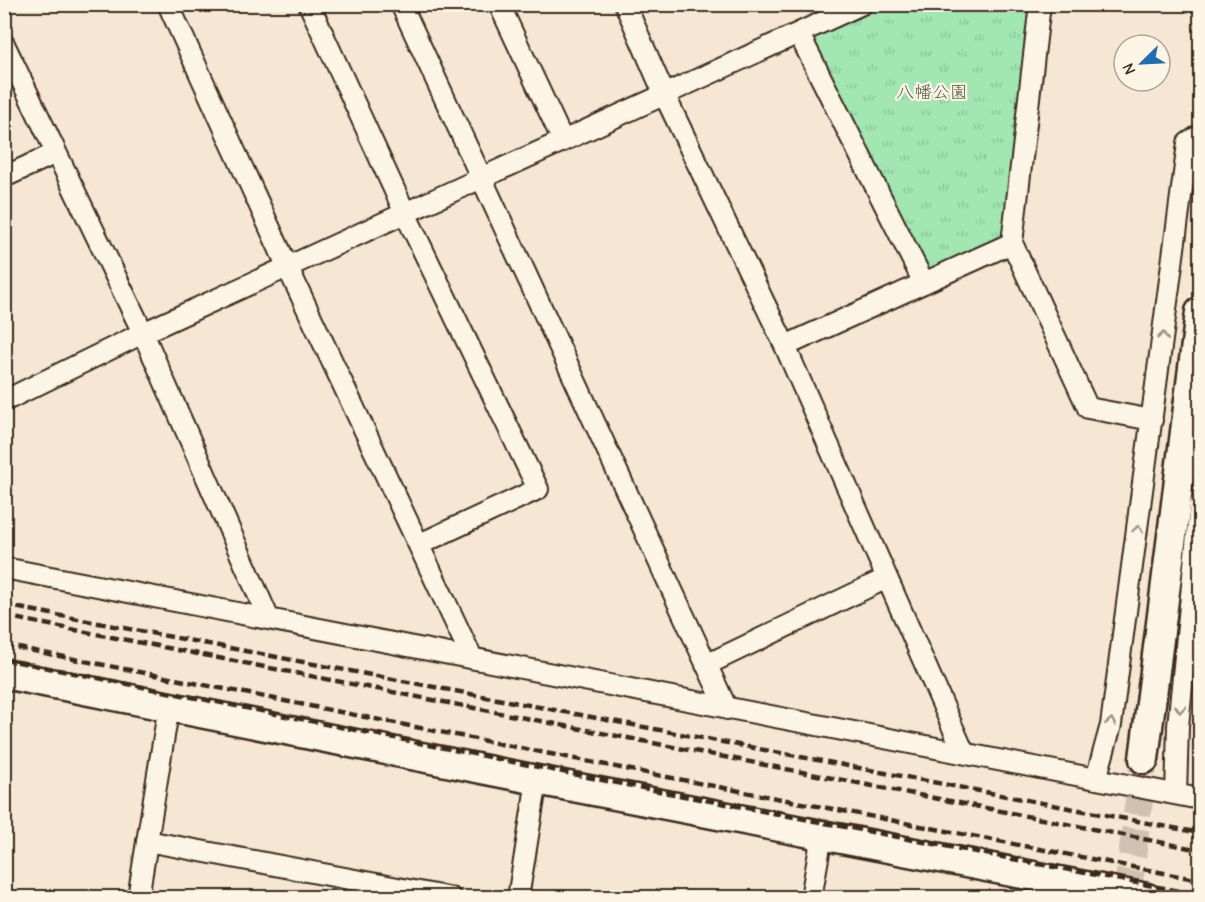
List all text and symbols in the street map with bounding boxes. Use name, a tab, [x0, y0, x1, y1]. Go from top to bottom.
north arrow	[1112, 33, 1172, 93]
text: N	[1119, 60, 1140, 77]
park label: 八幡公園	[896, 82, 968, 103]
one-way arrow	[1156, 331, 1169, 340]
one-way arrow	[1131, 524, 1143, 533]
one-way arrow	[1174, 705, 1187, 714]
one-way arrow	[1104, 717, 1117, 727]

